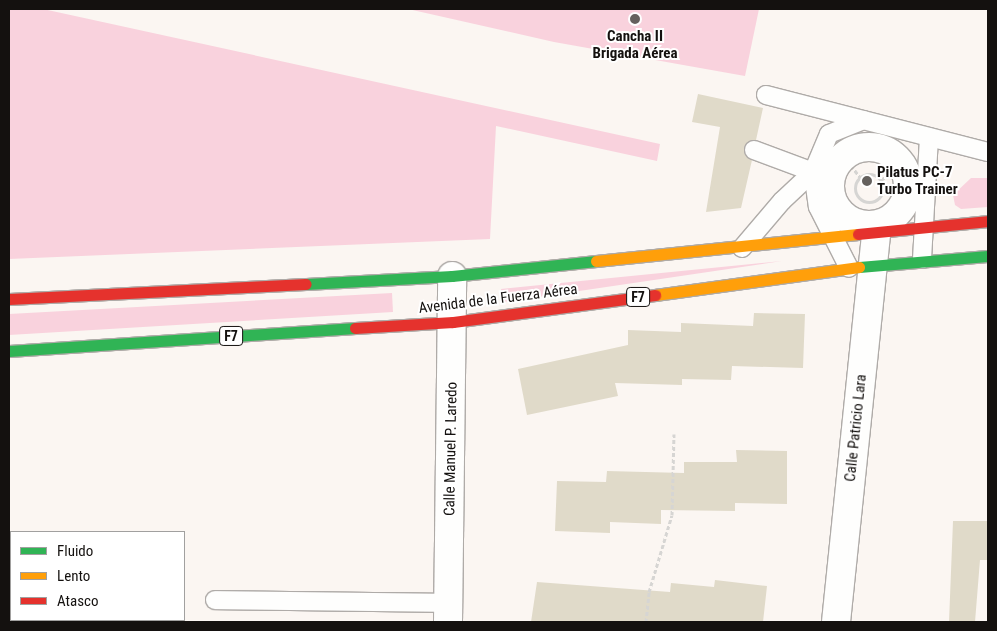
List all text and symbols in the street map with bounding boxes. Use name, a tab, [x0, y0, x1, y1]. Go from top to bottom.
marker: Cancha II Brigada Aérea	[629, 13, 641, 25]
place label: Cancha II Brigada Aérea	[593, 27, 677, 62]
place label: Pilatus PC-7 Turbo Trainer	[877, 163, 958, 198]
marker: Pilatus PC-7 Turbo Trainer	[861, 175, 873, 187]
street label: Avenida de la Fuerza Aérea	[418, 280, 578, 318]
road number: F7	[626, 286, 650, 308]
road number: F7	[218, 324, 244, 348]
street label: Calle Patricio Lara	[841, 373, 871, 483]
street label: Calle Manuel P. Laredo	[441, 382, 461, 516]
legend	[10, 531, 185, 621]
text: Fluido	[57, 542, 93, 560]
text: Lento	[57, 567, 90, 585]
text: Atasco	[57, 592, 98, 610]

